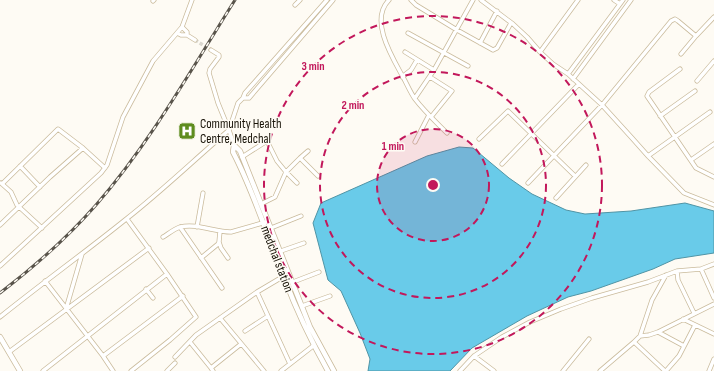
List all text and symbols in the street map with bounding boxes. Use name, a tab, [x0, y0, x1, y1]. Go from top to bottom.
text: 3 min	[302, 59, 324, 74]
text: 2 min	[342, 98, 364, 113]
place label: Community Health Centre, Medchal	[200, 116, 282, 147]
hospital icon: Community Health Centre, Medchal	[177, 121, 197, 141]
text: 1 min	[382, 139, 404, 154]
centre of rings	[426, 178, 440, 192]
street label: medchal station	[257, 223, 297, 295]

